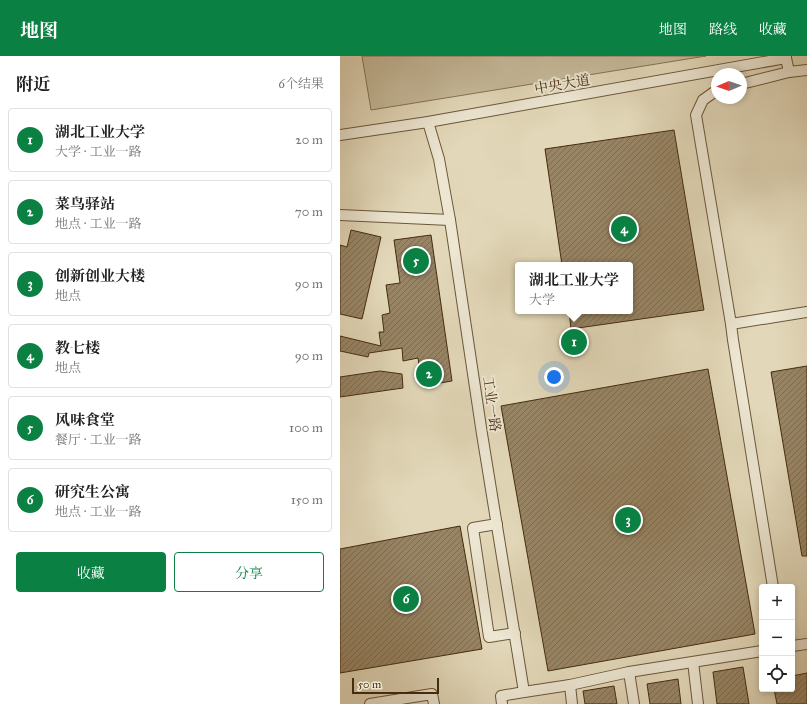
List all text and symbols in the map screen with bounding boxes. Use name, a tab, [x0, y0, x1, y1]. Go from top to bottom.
text: 地图	[20, 19, 58, 42]
text: 地图	[659, 21, 687, 38]
text: 路线	[709, 21, 737, 38]
text: 收藏	[759, 21, 787, 38]
north arrow	[711, 68, 747, 104]
street label: 中央大道	[533, 71, 591, 98]
text: 附近	[16, 74, 50, 95]
text: 6个结果	[278, 76, 324, 92]
text: 湖北工业大学	[55, 123, 145, 141]
text: 1	[27, 132, 33, 148]
text: 20 m	[295, 132, 323, 148]
text: 大学 · 工业一路	[55, 144, 141, 160]
text: 菜鸟驿站	[55, 195, 115, 213]
text: 2	[27, 204, 33, 220]
text: 70 m	[295, 204, 323, 220]
pin: 4	[611, 214, 637, 244]
text: 地点 · 工业一路	[55, 216, 141, 232]
pin: 5	[403, 246, 429, 276]
popup	[515, 262, 633, 314]
text: 创新创业大楼	[55, 267, 145, 285]
text: 湖北工业大学	[529, 271, 619, 289]
text: 3	[27, 276, 33, 292]
text: 90 m	[295, 276, 323, 292]
text: 地点	[55, 288, 81, 304]
text: 大学	[529, 292, 555, 308]
pin: 1	[561, 327, 587, 357]
text: 教七楼	[55, 339, 100, 357]
text: 4	[26, 348, 34, 364]
text: 90 m	[295, 348, 323, 364]
pin: 2	[416, 359, 442, 389]
text: 地点	[55, 360, 81, 376]
your location	[544, 367, 564, 387]
street label: 工业一路	[479, 375, 504, 433]
text: 风味食堂	[55, 411, 115, 429]
text: 5	[27, 420, 33, 436]
text: 100 m	[289, 420, 323, 436]
text: 餐厅 · 工业一路	[55, 432, 141, 448]
text: 研究生公寓	[55, 483, 130, 501]
text: 6	[27, 492, 33, 508]
text: 150 m	[291, 492, 323, 508]
text: 地点 · 工业一路	[55, 504, 141, 520]
pin: 3	[615, 505, 641, 535]
button: 收藏	[16, 552, 166, 592]
button: 分享	[174, 552, 324, 592]
pin: 6	[393, 584, 419, 614]
map controls	[759, 584, 795, 692]
button: +	[759, 584, 795, 620]
button: −	[759, 620, 795, 656]
button: locate	[759, 656, 795, 692]
scale bar	[352, 676, 439, 695]
text: 50 m	[358, 678, 381, 691]

